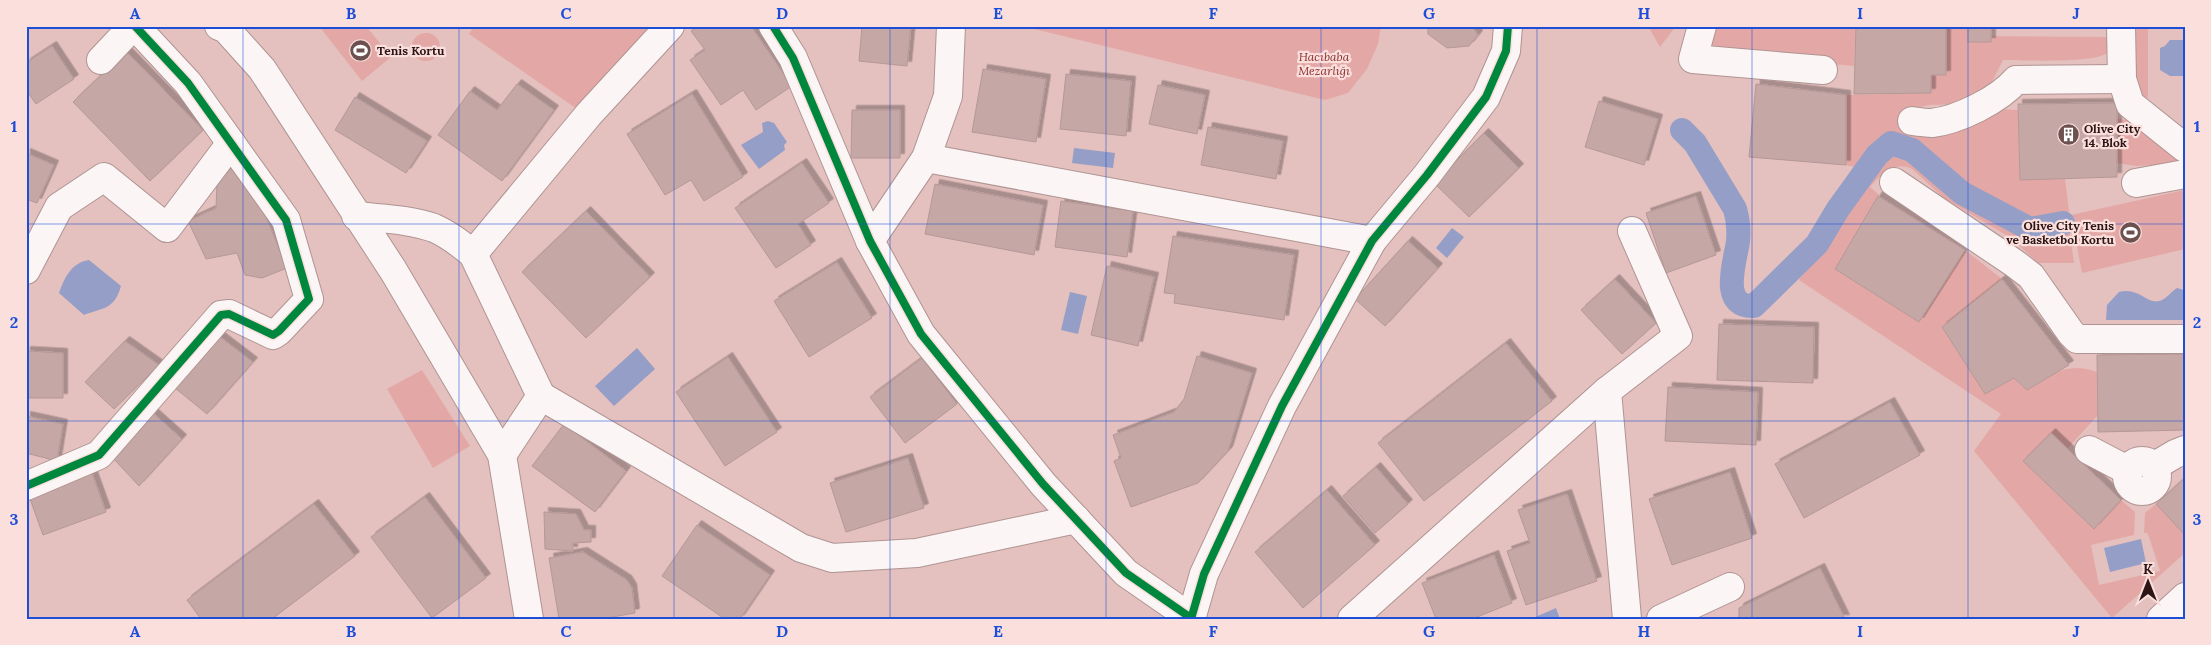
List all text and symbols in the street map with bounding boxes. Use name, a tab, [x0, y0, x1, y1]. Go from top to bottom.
text: A	[130, 3, 141, 23]
text: B	[346, 3, 357, 23]
text: C	[560, 3, 572, 23]
text: D	[776, 3, 788, 23]
text: E	[993, 3, 1003, 23]
text: F	[1208, 3, 1218, 23]
text: G	[1423, 3, 1435, 23]
text: H	[1638, 3, 1651, 23]
text: I	[1857, 3, 1863, 23]
text: J	[2072, 3, 2080, 23]
sports icon: Tenis Kortu	[349, 38, 373, 62]
place label: Tenis Kortu	[377, 43, 445, 58]
park label: Hacıbaba Mezarlığı	[1298, 49, 1350, 78]
text: 1	[11, 116, 17, 136]
text: 1	[2194, 116, 2200, 136]
place label: Olive City 14. Blok	[2084, 121, 2141, 150]
building icon: Olive City 14. Blok	[2056, 123, 2080, 147]
place label: Olive City Tenis ve Basketbol Kortu	[2006, 218, 2115, 247]
sports icon: Olive City Tenis ve Basketbol Kortu	[2118, 220, 2142, 244]
text: 2	[10, 312, 18, 332]
text: 2	[2193, 312, 2201, 332]
text: 3	[10, 509, 19, 529]
text: 3	[2193, 509, 2202, 529]
north arrow	[2124, 558, 2174, 608]
text: K	[2143, 560, 2153, 578]
text: A	[130, 621, 141, 641]
text: B	[346, 621, 357, 641]
text: C	[560, 621, 572, 641]
text: D	[776, 621, 788, 641]
text: E	[993, 621, 1003, 641]
text: F	[1208, 621, 1218, 641]
text: G	[1423, 621, 1435, 641]
text: H	[1638, 621, 1651, 641]
text: I	[1857, 621, 1863, 641]
text: J	[2072, 621, 2080, 641]

